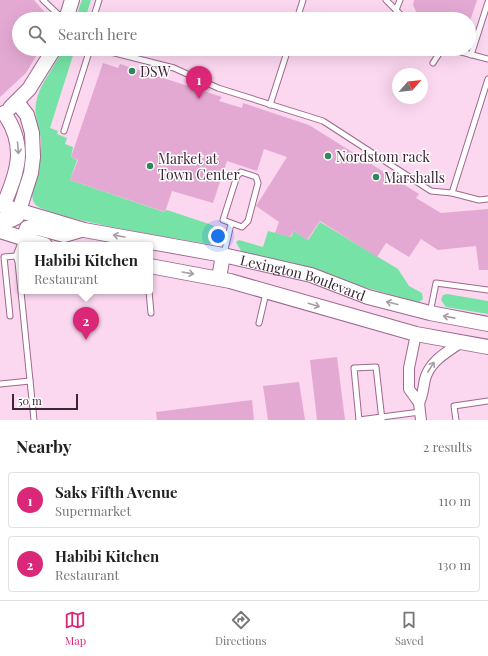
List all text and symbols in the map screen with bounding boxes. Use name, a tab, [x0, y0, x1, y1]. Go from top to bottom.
search box	[12, 12, 476, 56]
icon: search	[26, 23, 48, 45]
text: Search here	[58, 24, 137, 44]
place label: DSW	[140, 62, 171, 81]
marker: DSW	[127, 66, 137, 76]
pin: 1	[186, 66, 212, 99]
north arrow	[392, 68, 428, 104]
one-way arrow	[14, 141, 21, 154]
place label: Nordstom rack	[336, 147, 430, 166]
place label: Market at Town Center	[158, 149, 240, 184]
marker: Nordstom rack	[323, 151, 333, 161]
marker: Market at Town Center	[145, 161, 155, 171]
place label: Marshalls	[384, 168, 445, 187]
marker: Marshalls	[371, 172, 381, 182]
your location	[208, 226, 228, 246]
one-way arrow	[112, 232, 125, 240]
popup	[19, 242, 153, 294]
text: Habibi Kitchen	[34, 250, 138, 270]
street label: Lexington Boulevard	[239, 250, 368, 305]
one-way arrow	[182, 269, 195, 277]
text: Restaurant	[34, 270, 98, 287]
one-way arrow	[386, 299, 399, 306]
one-way arrow	[308, 302, 321, 309]
pin: 2	[73, 307, 99, 340]
one-way arrow	[443, 312, 456, 320]
one-way arrow	[427, 361, 435, 373]
scale bar	[12, 392, 78, 411]
text: 50 m	[18, 393, 42, 408]
text: Nearby	[16, 435, 71, 457]
text: 2 results	[423, 438, 472, 455]
text: Saks Fifth Avenue	[55, 482, 178, 502]
text: 1	[28, 492, 32, 509]
text: 110 m	[439, 492, 471, 509]
text: Supermarket	[55, 502, 131, 519]
text: Habibi Kitchen	[55, 546, 159, 566]
text: 2	[27, 556, 33, 573]
text: 130 m	[438, 556, 471, 573]
text: Restaurant	[55, 566, 119, 583]
tab: Map	[64, 609, 86, 648]
tab: Directions	[215, 609, 266, 648]
tab: Saved	[395, 609, 424, 648]

